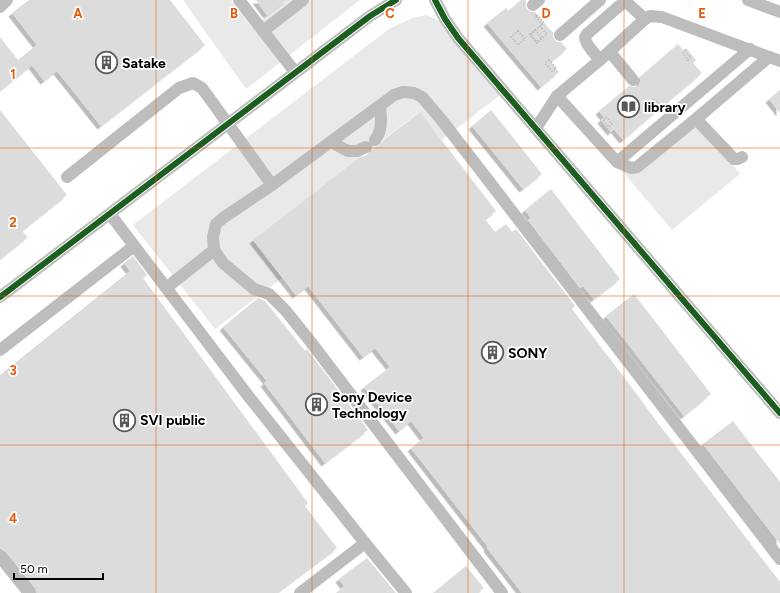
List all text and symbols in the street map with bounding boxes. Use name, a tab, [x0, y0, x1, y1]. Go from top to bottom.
text: A	[73, 6, 83, 21]
text: B	[230, 6, 238, 21]
text: C	[385, 6, 395, 21]
text: D	[541, 6, 551, 21]
text: E	[698, 6, 706, 21]
building icon: Satake	[93, 50, 119, 76]
place label: Satake	[122, 55, 166, 72]
text: 1	[10, 67, 16, 82]
library icon: library	[616, 94, 642, 120]
place label: library	[644, 99, 687, 116]
text: 2	[9, 215, 17, 230]
building icon: SONY	[479, 340, 505, 366]
place label: SONY	[508, 345, 547, 362]
text: 3	[9, 363, 17, 378]
place label: Sony Device Technology	[332, 389, 412, 422]
building icon: Sony Device Technology	[304, 392, 330, 418]
building icon: SVI public	[111, 407, 137, 433]
place label: SVI public	[140, 412, 206, 429]
text: 4	[9, 511, 17, 526]
scale bar	[14, 555, 103, 581]
text: 50 m	[20, 562, 48, 576]

